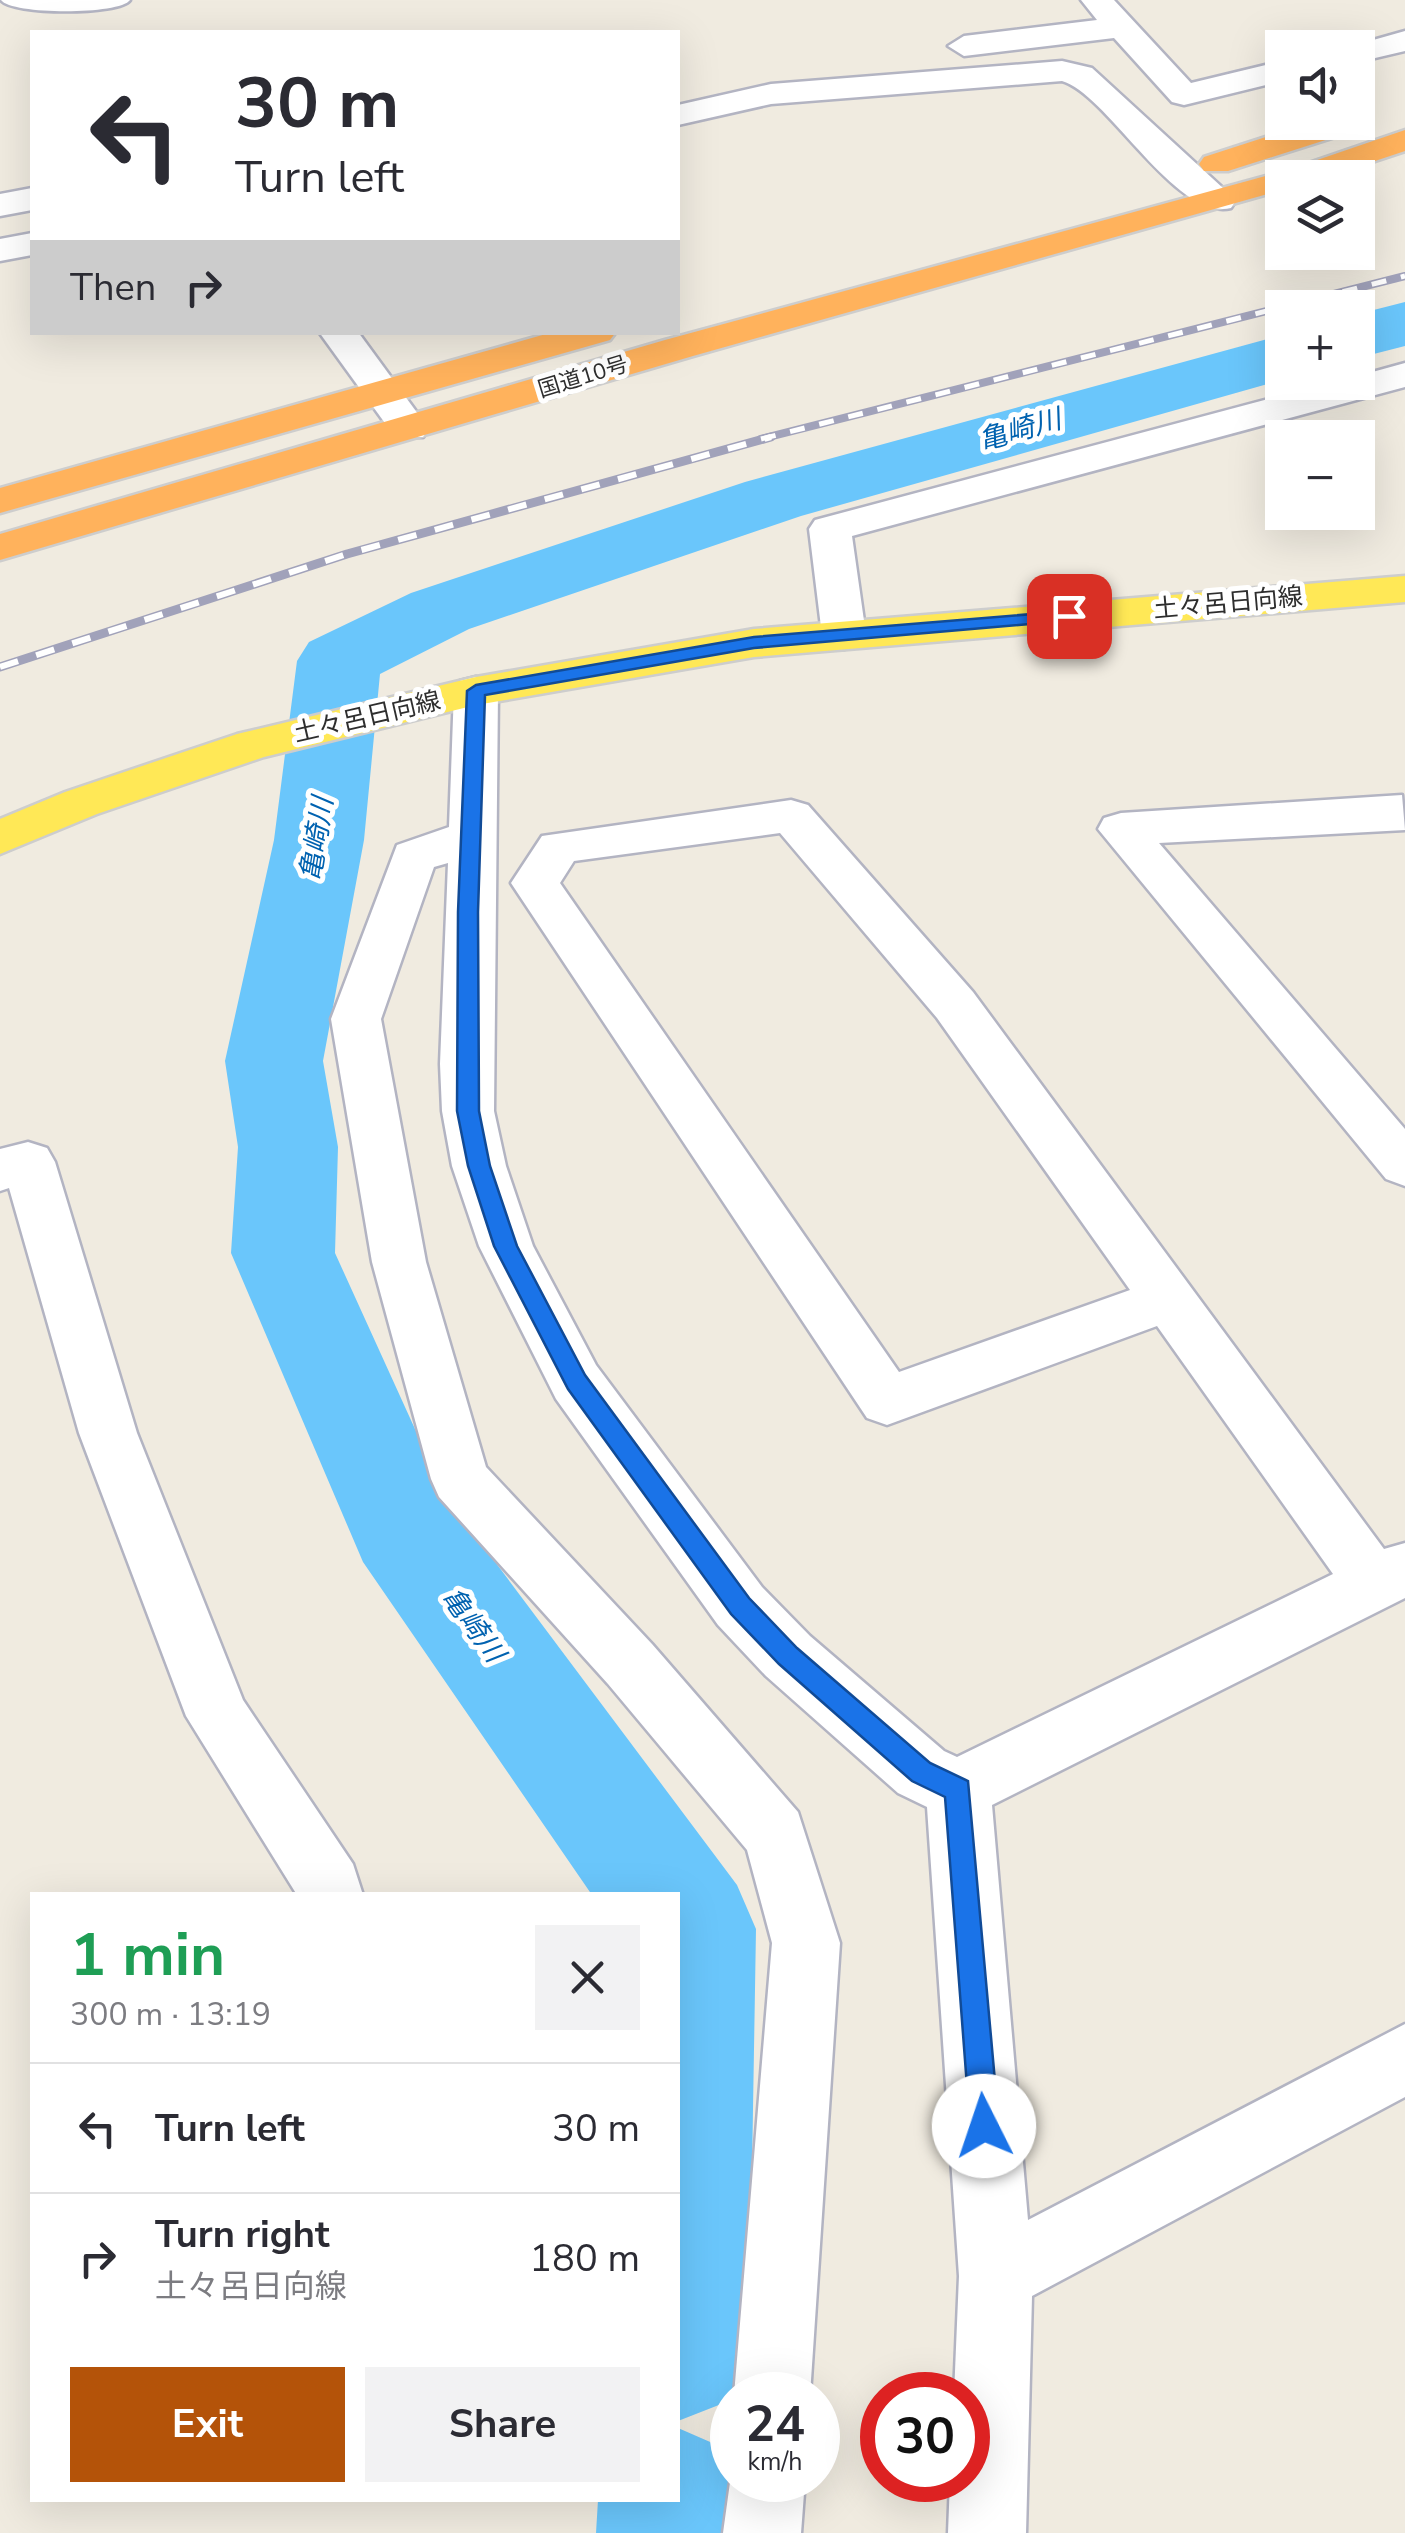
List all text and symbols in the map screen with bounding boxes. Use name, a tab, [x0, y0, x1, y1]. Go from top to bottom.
map controls	[1265, 30, 1375, 530]
button: sound	[1265, 30, 1375, 140]
text: 30 m	[235, 56, 399, 152]
icon: left	[70, 70, 200, 200]
text: Turn left	[235, 147, 404, 208]
button: layers	[1265, 160, 1375, 270]
icon: right	[176, 260, 231, 315]
text: Then	[70, 262, 156, 313]
button: +	[1265, 290, 1375, 400]
street label: 国道10号	[534, 349, 632, 405]
water label: 亀崎川	[974, 399, 1068, 460]
button: −	[1265, 420, 1375, 530]
pin	[1027, 574, 1112, 659]
street label: 土々呂日向線	[1152, 580, 1304, 626]
icon: arrive	[1042, 589, 1097, 644]
street label: 土々呂日向線	[290, 684, 444, 750]
water label: 亀崎川	[292, 792, 343, 883]
water label: 亀崎川	[433, 1580, 515, 1673]
text: 1 min	[70, 1914, 225, 1996]
button: close	[535, 1925, 640, 2030]
text: 300 m · 13:19	[70, 1993, 271, 2036]
position arrow	[932, 2074, 1036, 2178]
icon: left	[70, 2101, 125, 2156]
text: Turn left	[155, 2103, 305, 2154]
text: 30 m	[552, 2103, 640, 2154]
text: Turn right	[155, 2209, 330, 2260]
icon: right	[70, 2231, 125, 2286]
text: 180 m	[529, 2233, 640, 2284]
text: 土々呂日向線	[155, 2265, 347, 2308]
button: Exit	[70, 2367, 345, 2482]
button: Share	[365, 2367, 640, 2482]
speed limit sign: 30	[860, 2372, 990, 2502]
text: 24	[745, 2390, 805, 2459]
text: km/h	[747, 2445, 803, 2479]

